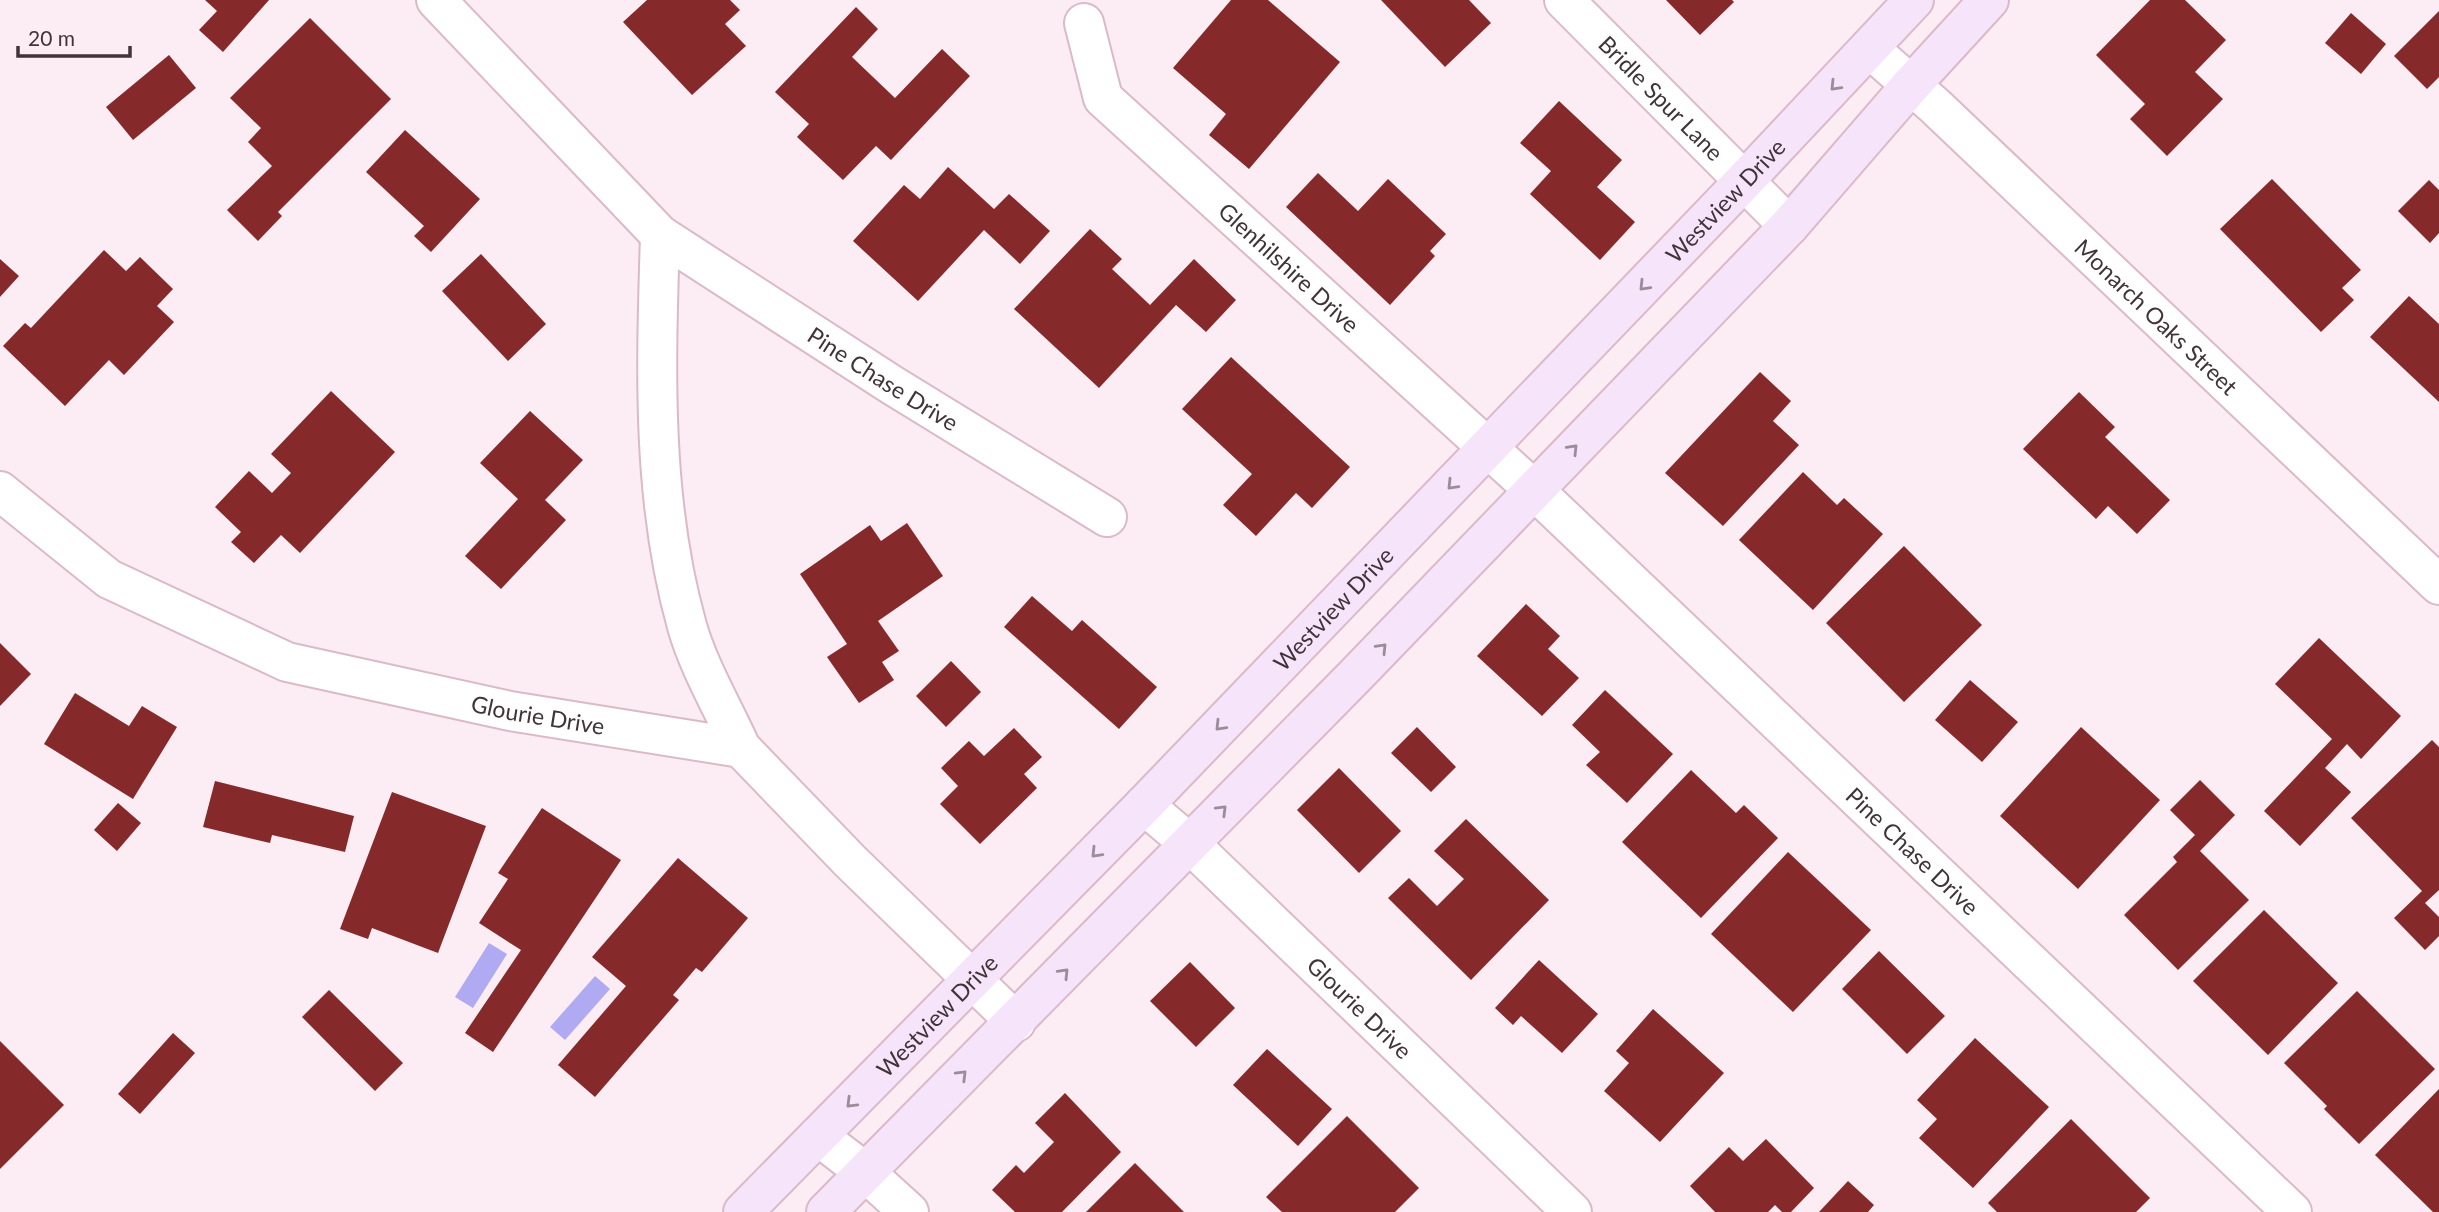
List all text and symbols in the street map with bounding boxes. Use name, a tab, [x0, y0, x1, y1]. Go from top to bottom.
scale bar	[18, 14, 130, 58]
text: 20 m	[28, 25, 75, 50]
street label: Bridle Spur Lane	[1593, 29, 1729, 166]
one-way arrow	[1831, 78, 1843, 91]
street label: Westview Drive	[1660, 133, 1791, 268]
street label: Glenhilshire Drive	[1213, 196, 1365, 338]
street label: Monarch Oaks Street	[2069, 233, 2244, 401]
one-way arrow	[1639, 278, 1652, 291]
street label: Pine Chase Drive	[803, 320, 964, 436]
one-way arrow	[1565, 444, 1578, 457]
one-way arrow	[1448, 477, 1461, 490]
street label: Westview Drive	[1267, 541, 1399, 676]
one-way arrow	[1373, 643, 1386, 656]
street label: Glourie Drive	[469, 689, 607, 740]
one-way arrow	[1216, 717, 1229, 730]
street label: Pine Chase Drive	[1841, 781, 1985, 920]
one-way arrow	[1214, 806, 1226, 818]
one-way arrow	[1092, 845, 1105, 858]
street label: Westview Drive	[870, 948, 1003, 1082]
street label: Glourie Drive	[1301, 951, 1418, 1064]
one-way arrow	[1055, 969, 1068, 982]
one-way arrow	[954, 1071, 967, 1084]
one-way arrow	[847, 1095, 859, 1107]

